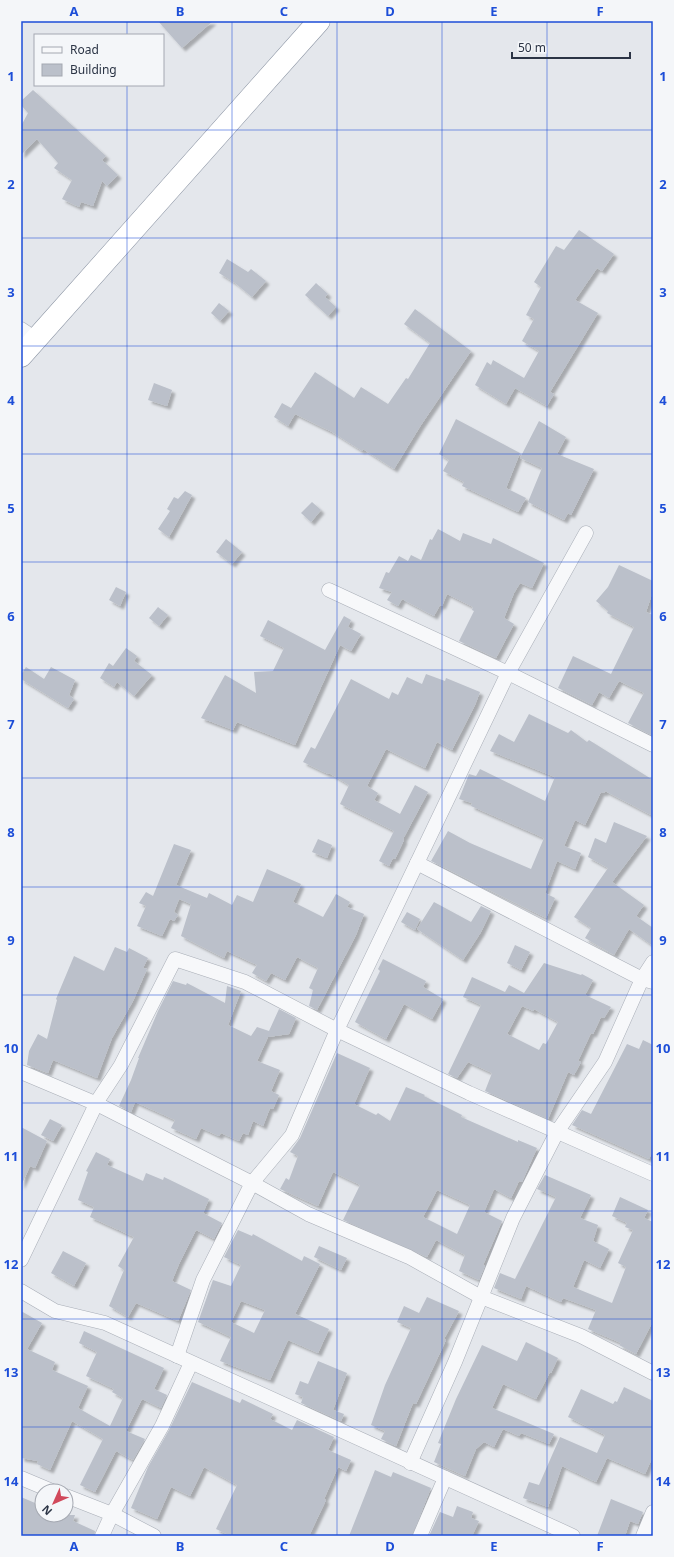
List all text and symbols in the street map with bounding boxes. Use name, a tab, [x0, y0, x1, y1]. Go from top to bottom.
text: A	[70, 2, 79, 20]
text: B	[176, 2, 184, 20]
text: C	[280, 2, 288, 20]
text: D	[385, 2, 395, 20]
text: E	[490, 2, 498, 20]
text: F	[596, 2, 604, 20]
legend	[34, 34, 164, 86]
scale bar	[512, 34, 630, 60]
text: 50 m	[518, 39, 546, 56]
text: Road	[70, 41, 99, 58]
text: Building	[70, 61, 117, 78]
text: 1	[7, 67, 15, 85]
text: 1	[659, 67, 667, 85]
text: 2	[7, 175, 15, 193]
text: 2	[659, 175, 667, 193]
text: 3	[7, 283, 15, 301]
text: 3	[659, 283, 667, 301]
text: 4	[7, 391, 15, 409]
text: 4	[659, 391, 667, 409]
text: 5	[7, 499, 15, 517]
text: 5	[659, 499, 667, 517]
text: 6	[7, 607, 15, 625]
text: 6	[659, 607, 667, 625]
text: 7	[7, 715, 15, 733]
text: 7	[659, 715, 667, 733]
text: 8	[7, 823, 15, 841]
text: 8	[659, 823, 667, 841]
text: 9	[7, 931, 15, 949]
text: 9	[659, 931, 667, 949]
text: 10	[4, 1039, 18, 1057]
text: 10	[656, 1039, 670, 1057]
text: 11	[4, 1147, 18, 1165]
text: 11	[656, 1147, 670, 1165]
text: 12	[4, 1255, 18, 1273]
text: 12	[656, 1255, 670, 1273]
text: 13	[4, 1363, 18, 1381]
text: 13	[656, 1363, 670, 1381]
text: 14	[4, 1472, 19, 1490]
text: 14	[656, 1472, 671, 1490]
north arrow	[34, 1483, 74, 1523]
text: N	[38, 1502, 55, 1519]
text: A	[70, 1537, 79, 1555]
text: B	[176, 1537, 184, 1555]
text: C	[280, 1537, 288, 1555]
text: D	[385, 1537, 395, 1555]
text: E	[490, 1537, 498, 1555]
text: F	[596, 1537, 604, 1555]

